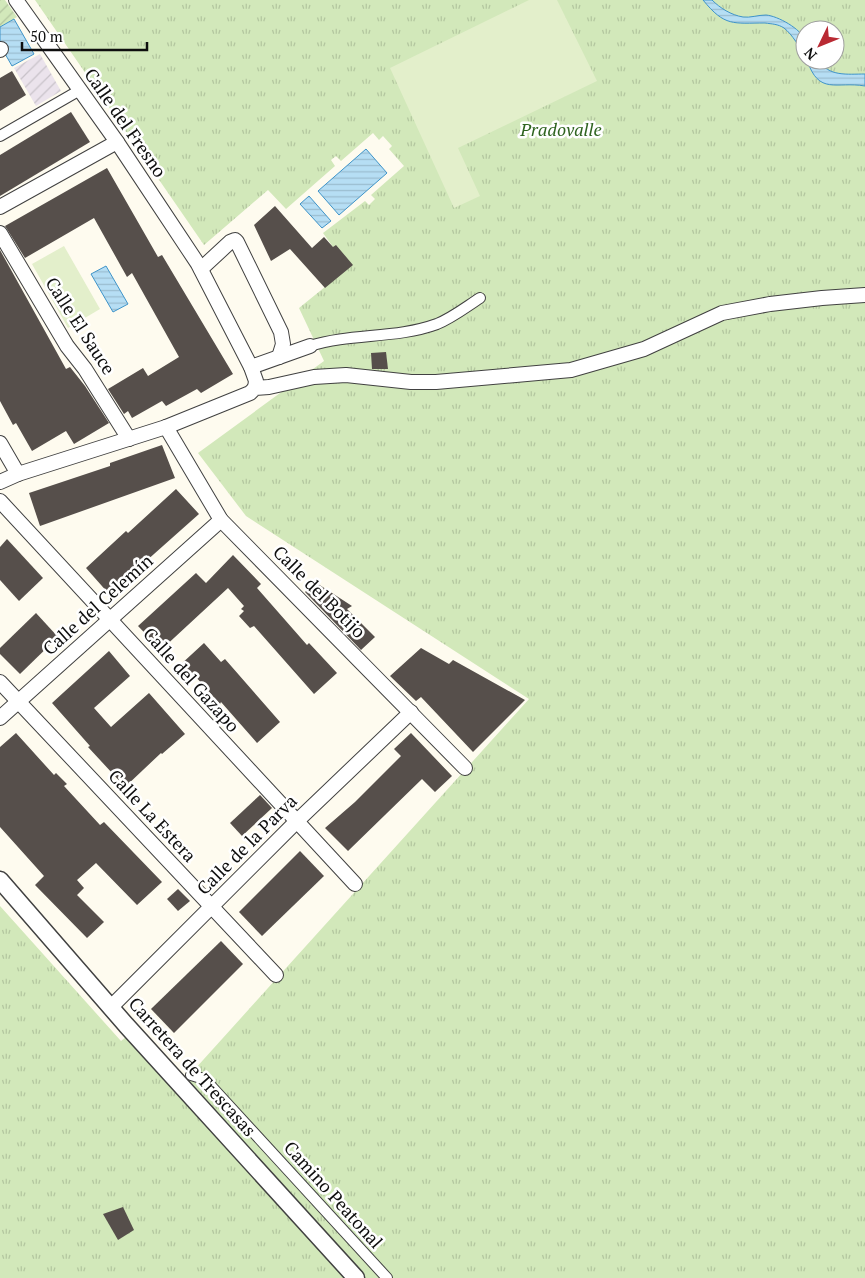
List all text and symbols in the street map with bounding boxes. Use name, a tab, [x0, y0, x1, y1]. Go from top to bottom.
scale bar	[22, 20, 148, 52]
north arrow	[795, 20, 845, 70]
text: 50 m	[30, 26, 63, 46]
text: N	[799, 44, 821, 65]
street label: Calle del Fresno	[79, 63, 172, 182]
park label: Pradovalle	[519, 117, 602, 141]
street label: Calle El Sauce	[40, 272, 121, 379]
street label: Calle del Botijo	[268, 540, 371, 643]
street label: Calle del Celemín	[37, 548, 158, 660]
street label: Calle del Gazapo	[138, 622, 245, 737]
street label: Calle La Estera	[104, 764, 202, 867]
street label: Calle de la Parva	[191, 789, 302, 900]
street label: Carretera de Trescasas	[124, 992, 262, 1141]
street label: Camino Peatonal	[279, 1135, 388, 1253]

